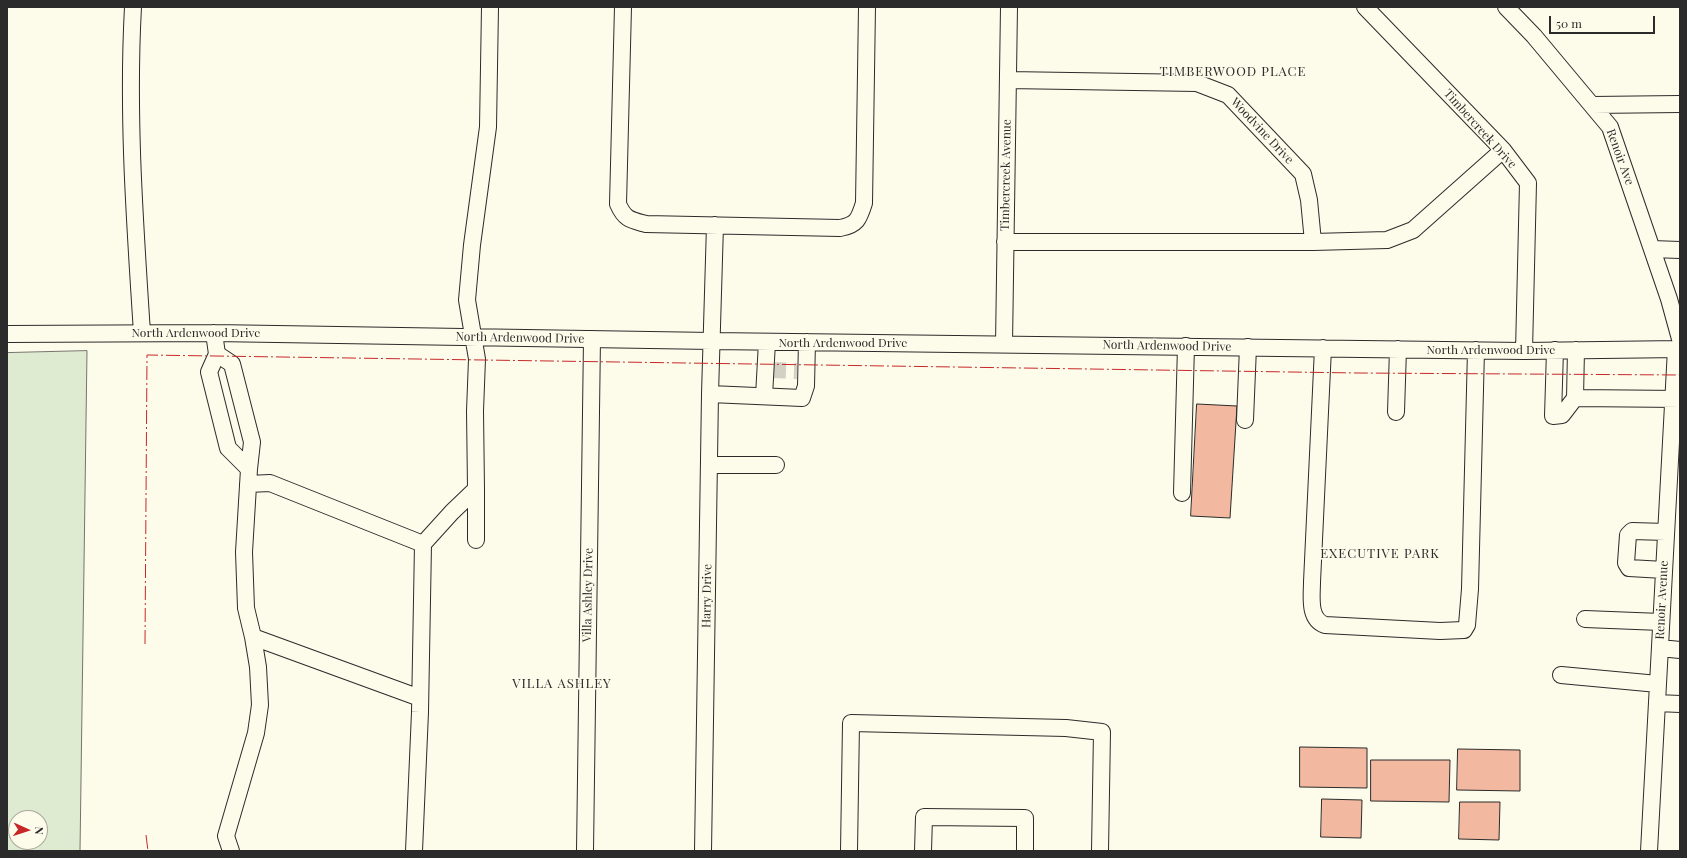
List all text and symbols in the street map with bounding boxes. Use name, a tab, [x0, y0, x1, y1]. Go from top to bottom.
scale bar	[1551, 8, 1657, 34]
text: 50 m	[1556, 15, 1582, 31]
district label: TIMBERWOOD PLACE	[1160, 64, 1306, 80]
street label: Timbercreek Drive	[1441, 86, 1519, 172]
street label: Woodvine Drive	[1228, 95, 1296, 167]
street label: Timbercreek Avenue	[998, 119, 1014, 231]
street label: Renoir Ave	[1603, 127, 1637, 187]
street label: North Ardenwood Drive	[132, 326, 260, 340]
street label: North Ardenwood Drive	[455, 330, 585, 346]
street label: North Ardenwood Drive	[779, 336, 907, 350]
street label: North Ardenwood Drive	[1102, 338, 1232, 354]
street label: North Ardenwood Drive	[1427, 343, 1555, 357]
district label: EXECUTIVE PARK	[1320, 546, 1440, 562]
street label: Villa Ashley Drive	[580, 548, 596, 642]
street label: Renoir Avenue	[1653, 560, 1671, 640]
street label: Harry Drive	[699, 564, 715, 628]
district label: VILLA ASHLEY	[512, 676, 612, 692]
north arrow	[8, 810, 48, 850]
text: N	[32, 826, 47, 835]

